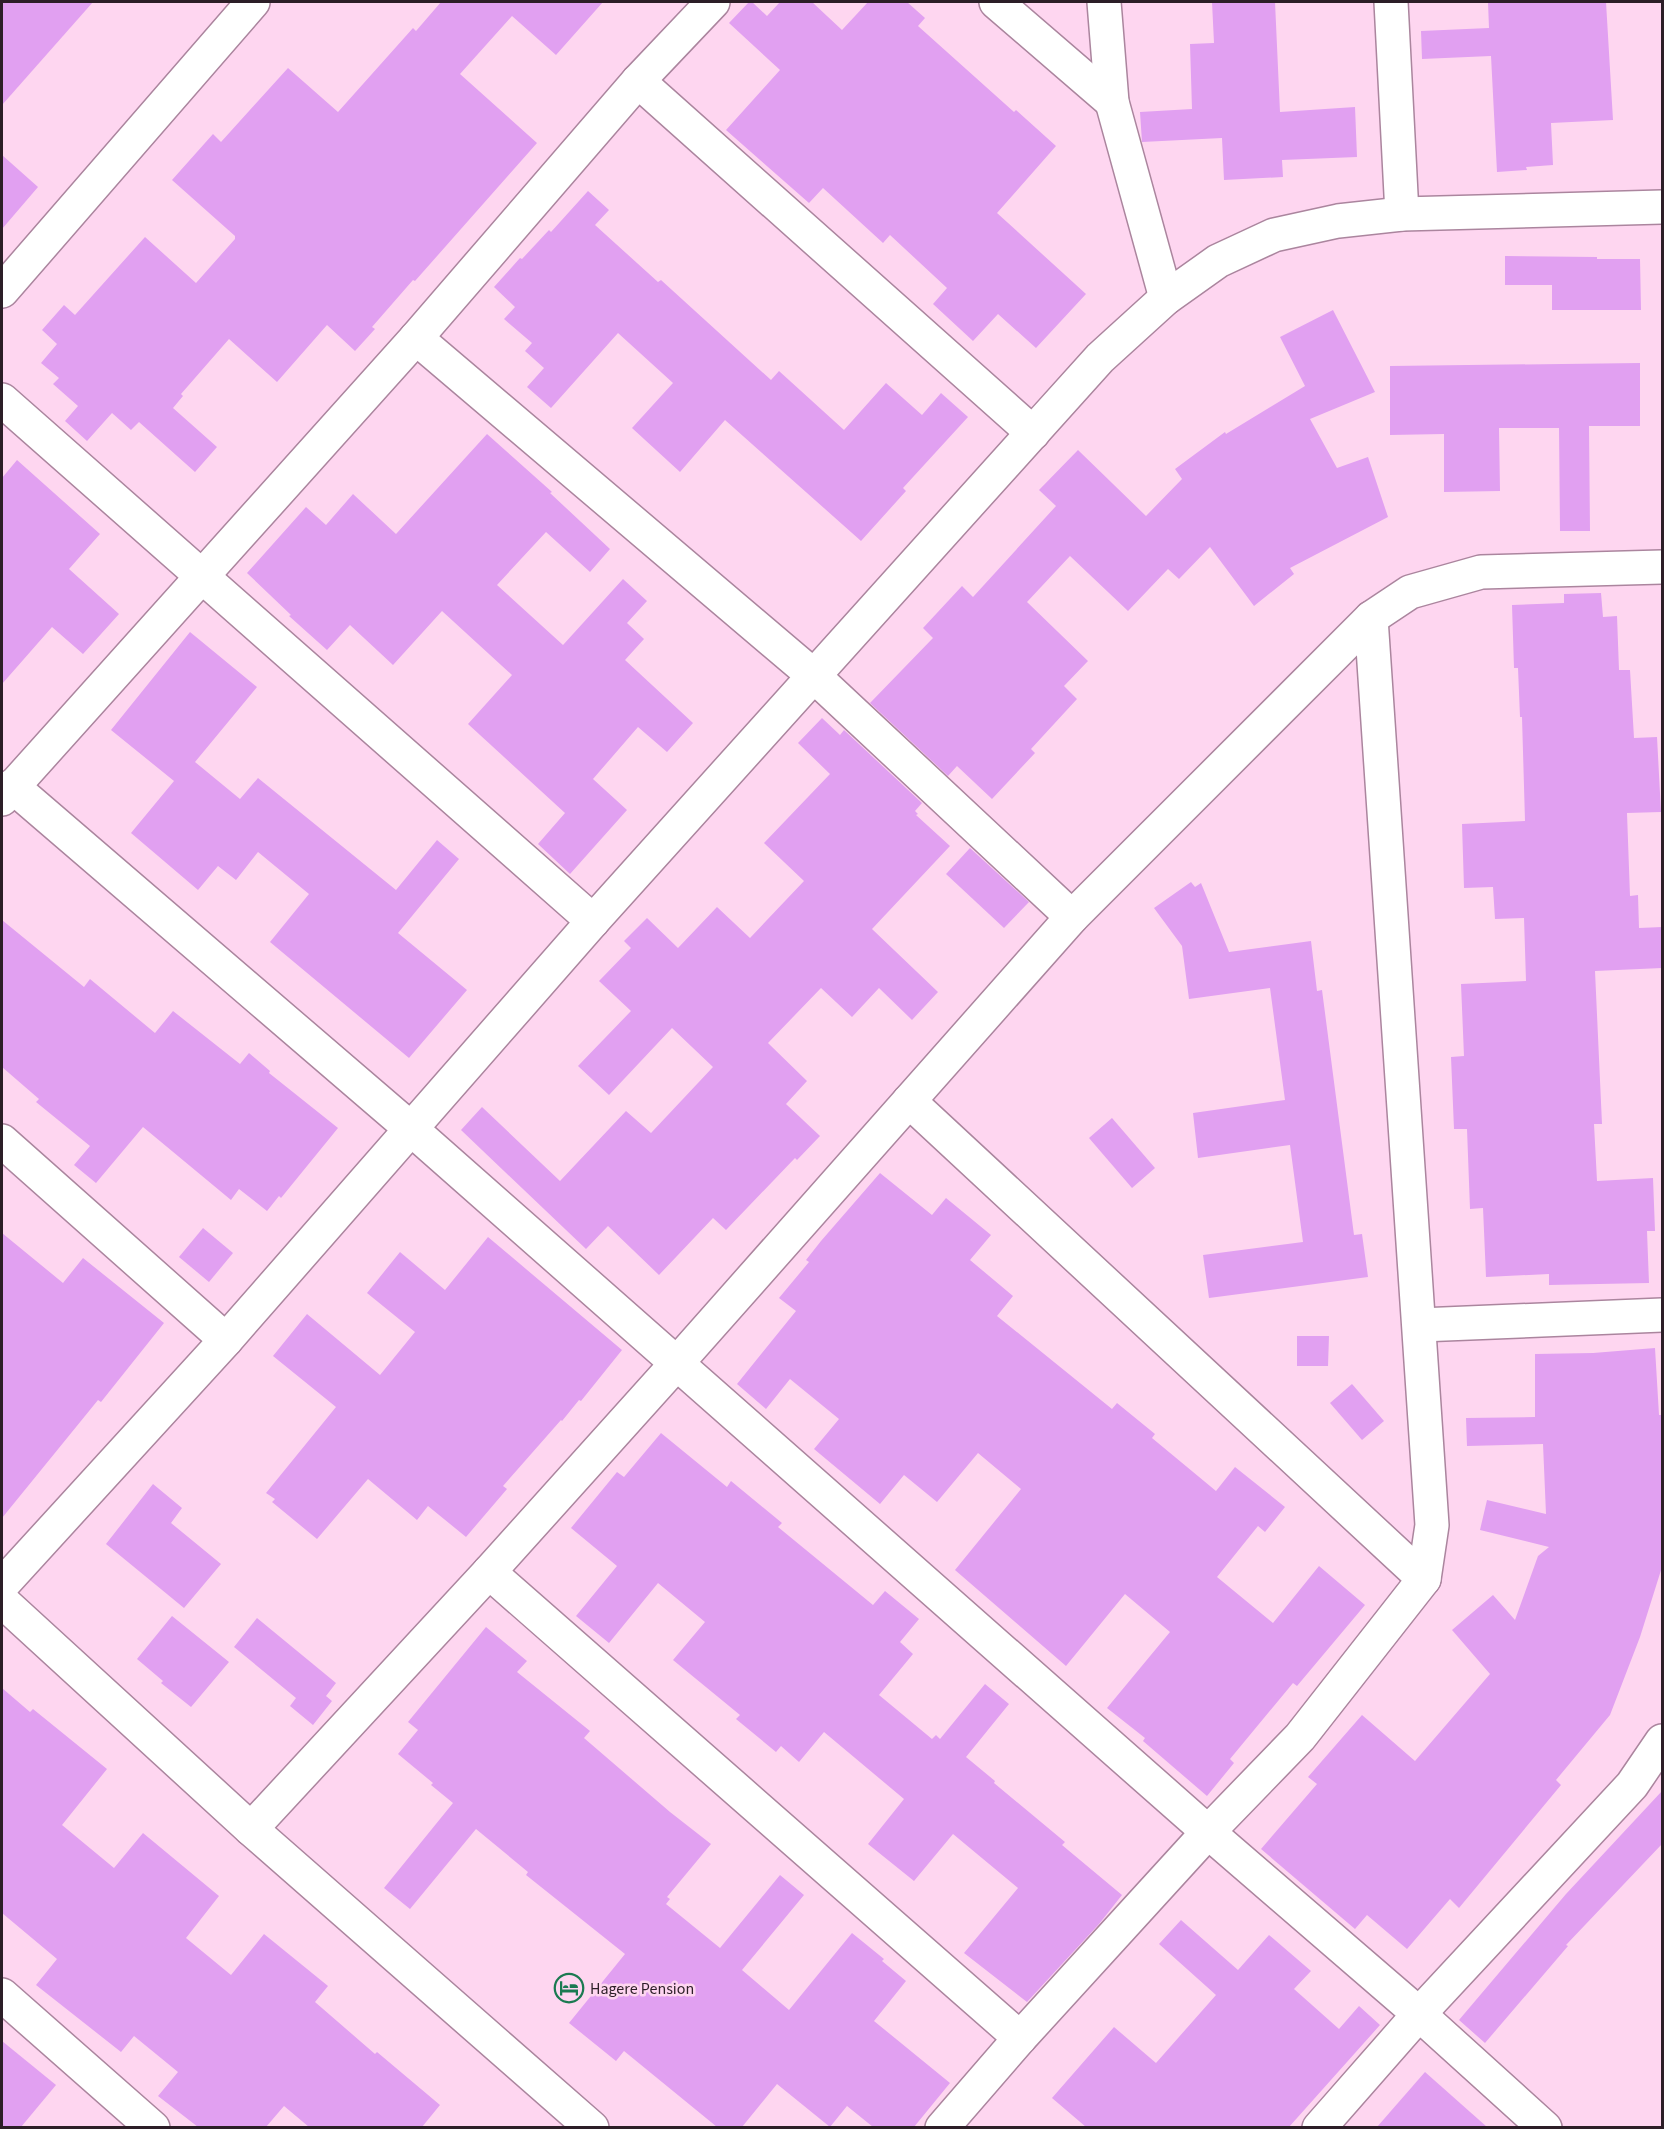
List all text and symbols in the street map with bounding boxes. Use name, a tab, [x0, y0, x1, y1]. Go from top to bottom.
hotel icon: Hagere Pension	[553, 1972, 585, 2004]
place label: Hagere Pension	[590, 1978, 694, 2000]

